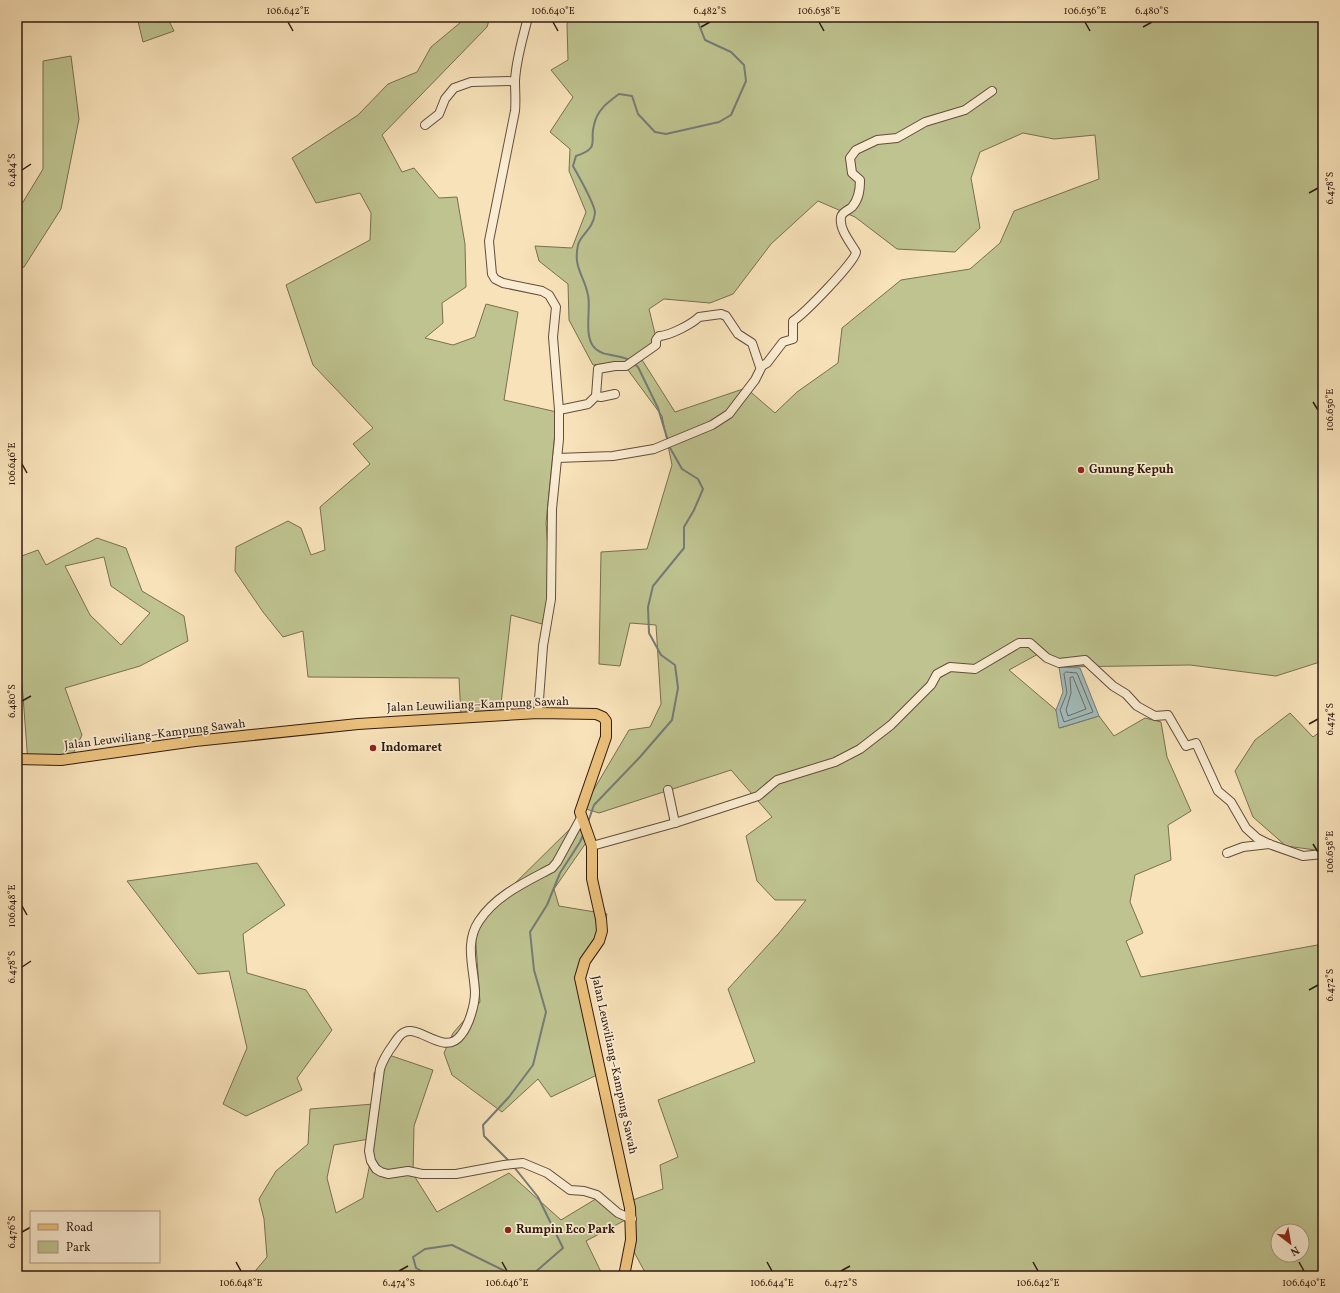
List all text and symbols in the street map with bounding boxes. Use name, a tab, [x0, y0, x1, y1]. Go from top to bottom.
text: 106.642°E	[266, 4, 310, 18]
text: 106.640°E	[531, 4, 575, 18]
text: 6.482°S	[694, 4, 726, 18]
text: 106.638°E	[798, 4, 840, 18]
text: 106.636°E	[1064, 4, 1106, 18]
text: 6.480°S	[1135, 4, 1169, 18]
text: 6.484°S	[5, 154, 19, 187]
text: 6.478°S	[1323, 172, 1337, 204]
text: 106.636°E	[1323, 389, 1337, 431]
text: 106.646°E	[5, 443, 19, 485]
place label: Gunung Kepuh	[1089, 462, 1174, 478]
marker: Gunung Kepuh	[1076, 465, 1086, 475]
text: 6.480°S	[5, 684, 19, 718]
street label: Jalan Leuwiliang–Kampung Sawah	[387, 694, 569, 716]
text: 6.474°S	[1323, 703, 1337, 735]
street label: Jalan Leuwiliang–Kampung Sawah	[64, 716, 246, 754]
place label: Indomaret	[381, 740, 442, 756]
marker: Indomaret	[368, 743, 378, 753]
text: 106.638°E	[1323, 831, 1337, 873]
text: 106.648°E	[5, 885, 19, 927]
text: 6.478°S	[5, 951, 19, 983]
text: 6.472°S	[1323, 969, 1337, 1001]
street label: Jalan Leuwiliang–Kampung Sawah	[587, 974, 641, 1156]
legend	[30, 1211, 160, 1263]
text: 6.476°S	[5, 1216, 19, 1248]
text: Road	[66, 1220, 93, 1236]
place label: Rumpin Eco Park	[516, 1222, 616, 1238]
north arrow	[1270, 1223, 1310, 1263]
marker: Rumpin Eco Park	[503, 1225, 513, 1235]
text: Park	[66, 1240, 91, 1256]
text: N	[1287, 1242, 1302, 1259]
text: 106.648°E	[220, 1276, 262, 1290]
text: 6.474°S	[383, 1276, 415, 1290]
text: 106.646°E	[486, 1276, 528, 1290]
text: 106.644°E	[750, 1276, 794, 1290]
text: 6.472°S	[825, 1276, 857, 1290]
text: 106.642°E	[1016, 1276, 1060, 1290]
text: 106.640°E	[1282, 1276, 1326, 1290]

